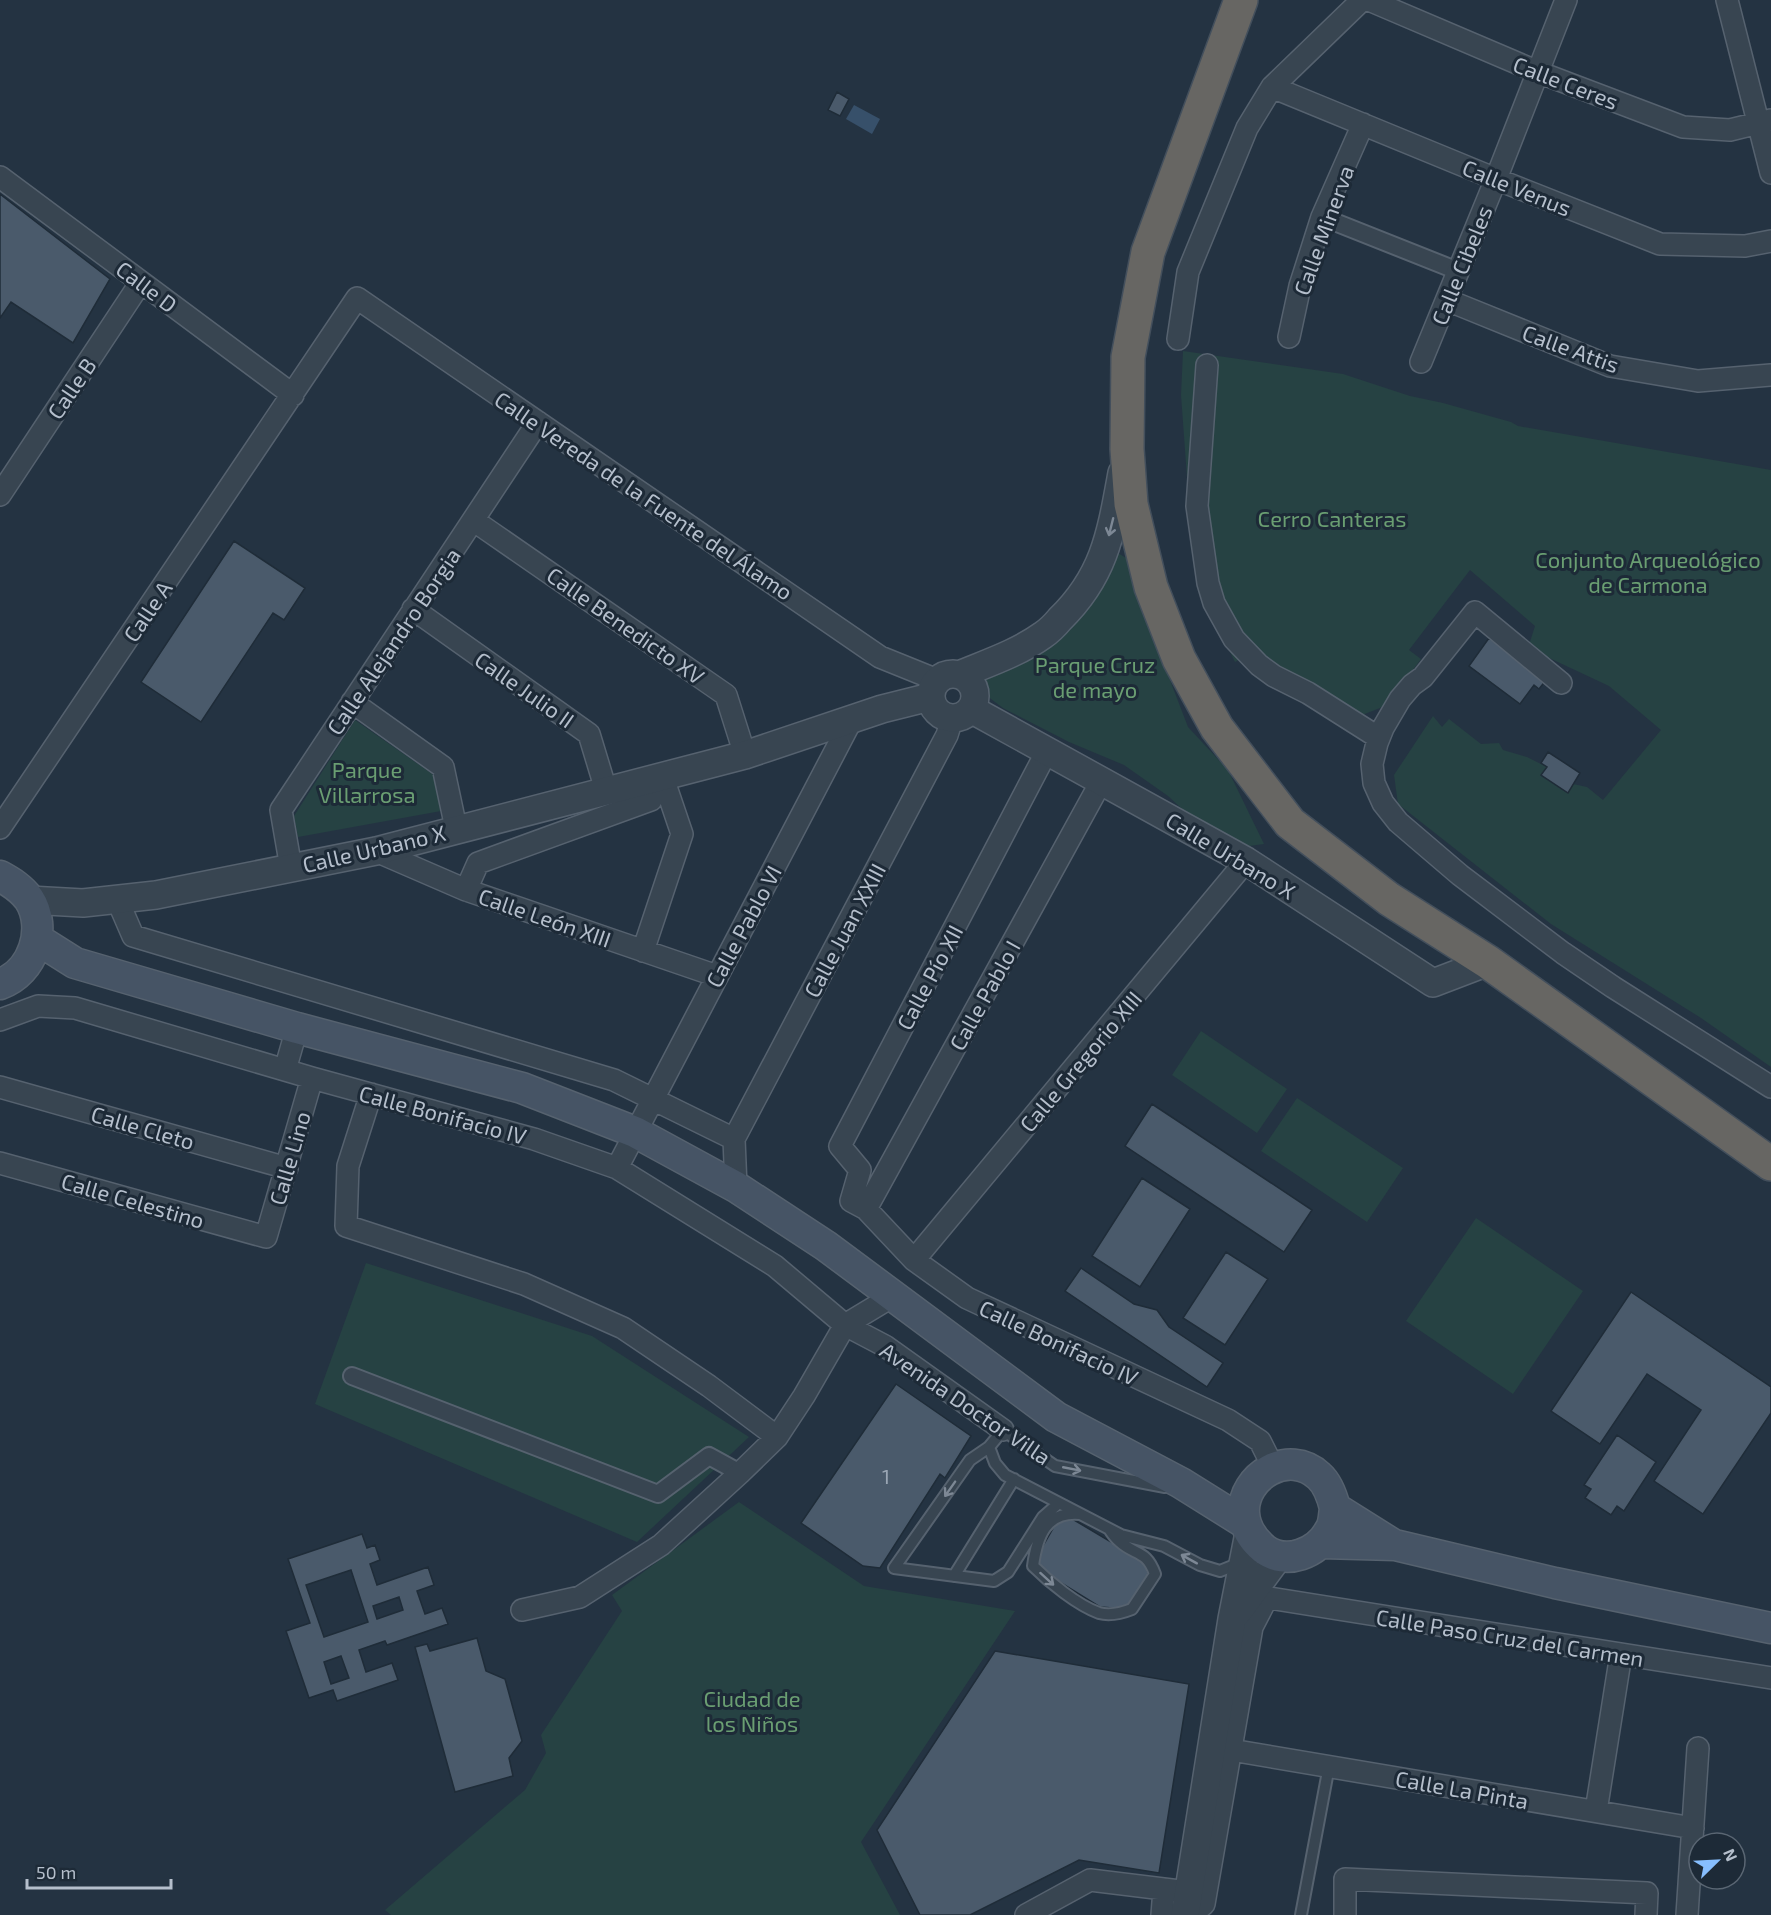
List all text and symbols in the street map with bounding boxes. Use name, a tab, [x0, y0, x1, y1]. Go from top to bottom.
street label: Calle Ceres	[1510, 50, 1622, 114]
street label: Calle Venus	[1459, 153, 1575, 221]
street label: Calle Minerva	[1287, 162, 1359, 298]
street label: Calle Cibeles	[1425, 202, 1497, 328]
street label: Calle D	[112, 255, 182, 317]
street label: Calle Attis	[1519, 319, 1623, 377]
street label: Calle B	[41, 353, 101, 423]
street label: Calle Vereda de la Fuente del Álamo	[490, 385, 798, 605]
park label: Cerro Canteras	[1258, 505, 1406, 531]
one-way arrow	[1105, 517, 1117, 536]
street label: Calle Alejandro Borgia	[321, 543, 466, 740]
park label: Conjunto Arqueológico de Carmona	[1535, 546, 1761, 597]
street label: Calle Benedicto XV	[542, 561, 710, 689]
street label: Calle A	[117, 575, 177, 646]
street label: Calle Julio II	[470, 645, 580, 733]
park label: Parque Cruz de mayo	[1035, 651, 1155, 702]
park label: Parque Villarrosa	[318, 756, 416, 807]
street label: Calle Urbano X	[1162, 806, 1300, 904]
street label: Calle Urbano X	[300, 819, 448, 877]
street label: Calle Juan XXIII	[798, 859, 890, 1001]
street label: Calle Pablo VI	[700, 861, 786, 991]
street label: Calle León XIII	[475, 882, 615, 952]
street label: Calle Pío XII	[890, 920, 968, 1034]
street label: Calle Pablo I	[943, 936, 1025, 1054]
street label: Calle Gregorio XIII	[1014, 985, 1146, 1137]
street label: Calle Bonifacio IV	[357, 1079, 530, 1149]
street label: Calle Cleto	[88, 1100, 198, 1154]
street label: Calle Lino	[263, 1108, 315, 1208]
street label: Calle Celestino	[59, 1167, 207, 1233]
street label: Calle Bonifacio IV	[976, 1294, 1143, 1390]
street label: Avenida Doctor Villa	[876, 1336, 1056, 1470]
house number: 1	[882, 1464, 890, 1488]
one-way arrow	[1061, 1464, 1081, 1475]
one-way arrow	[944, 1481, 956, 1497]
one-way arrow	[1181, 1553, 1198, 1565]
one-way arrow	[1040, 1572, 1055, 1586]
street label: Calle Paso Cruz del Carmen	[1374, 1603, 1646, 1671]
park label: Ciudad de los Niños	[703, 1685, 801, 1736]
street label: Calle La Pinta	[1394, 1765, 1530, 1813]
north arrow	[1687, 1831, 1747, 1891]
text: N	[1720, 1846, 1742, 1864]
scale bar	[27, 1852, 171, 1890]
text: 50 m	[36, 1861, 76, 1883]

